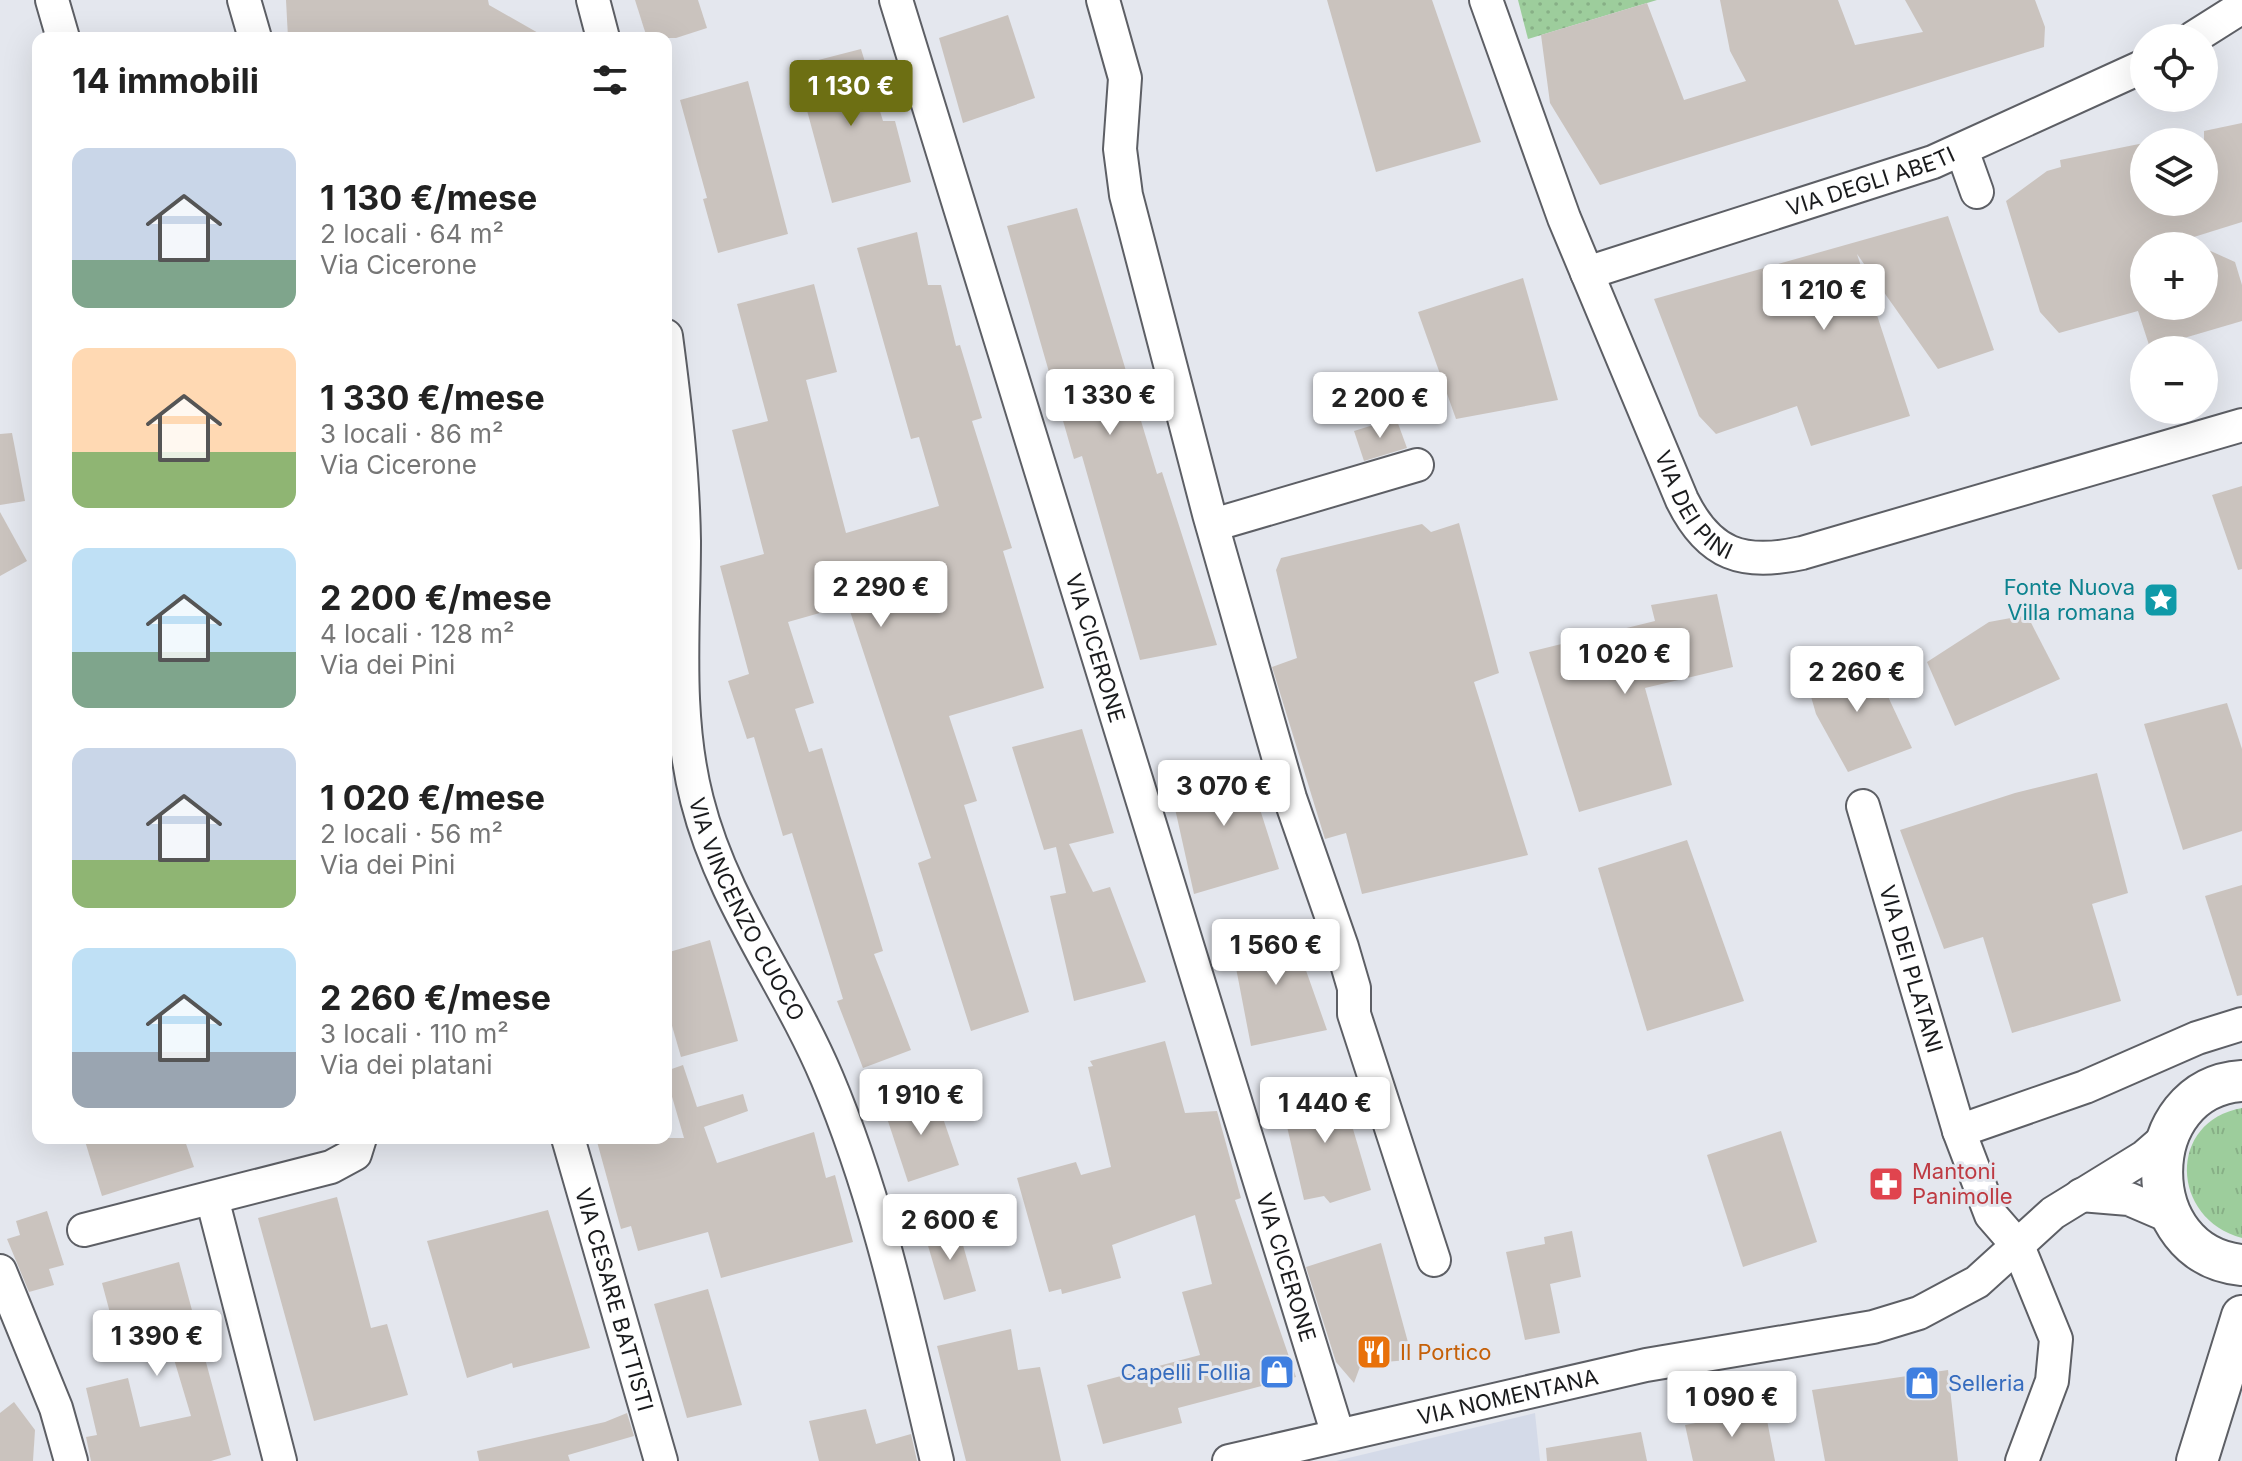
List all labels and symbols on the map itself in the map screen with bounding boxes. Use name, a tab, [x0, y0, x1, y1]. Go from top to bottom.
pin: 1 130 €	[777, 60, 925, 128]
street label: VIA DEGLI ABETI	[1783, 141, 1959, 221]
pin: 1 210 €	[1750, 264, 1898, 332]
pin: 1 330 €	[1036, 369, 1184, 437]
pin: 2 200 €	[1306, 372, 1454, 440]
street label: VIA DEI PINI	[1650, 447, 1737, 565]
pin: 2 290 €	[807, 561, 955, 629]
street label: VIA CICERONE	[1060, 570, 1131, 726]
place label: Fonte Nuova Villa romana	[2004, 574, 2135, 625]
place icon: Fonte Nuova Villa romana	[2142, 581, 2180, 619]
pin: 1 020 €	[1551, 628, 1699, 696]
pin: 2 260 €	[1783, 646, 1931, 714]
pin: 3 070 €	[1150, 760, 1298, 828]
street label: VIA VINCENZO CUOCO	[684, 795, 810, 1025]
street label: VIA DEI PLATANI	[1874, 882, 1948, 1056]
pin: 1 560 €	[1202, 919, 1350, 987]
pin: 1 910 €	[847, 1069, 995, 1137]
pin: 1 440 €	[1251, 1077, 1399, 1145]
place label: Mantoni Panimolle	[1912, 1158, 2013, 1209]
pharmacy icon: Mantoni Panimolle	[1867, 1165, 1905, 1203]
street label: VIA CESARE BATTISTI	[570, 1185, 659, 1414]
street label: VIA CICERONE	[1251, 1190, 1322, 1345]
pin: 2 600 €	[876, 1194, 1024, 1262]
pin: 1 390 €	[83, 1310, 231, 1378]
restaurant icon: Il Portico	[1355, 1333, 1393, 1371]
place label: Il Portico	[1400, 1339, 1491, 1365]
shop icon: Capelli Follia	[1258, 1353, 1296, 1391]
place label: Capelli Follia	[1120, 1359, 1251, 1385]
street label: VIA NOMENTANA	[1415, 1363, 1601, 1430]
shop icon: Selleria	[1903, 1364, 1941, 1402]
place label: Selleria	[1948, 1370, 2025, 1396]
pin: 1 090 €	[1658, 1371, 1806, 1439]

